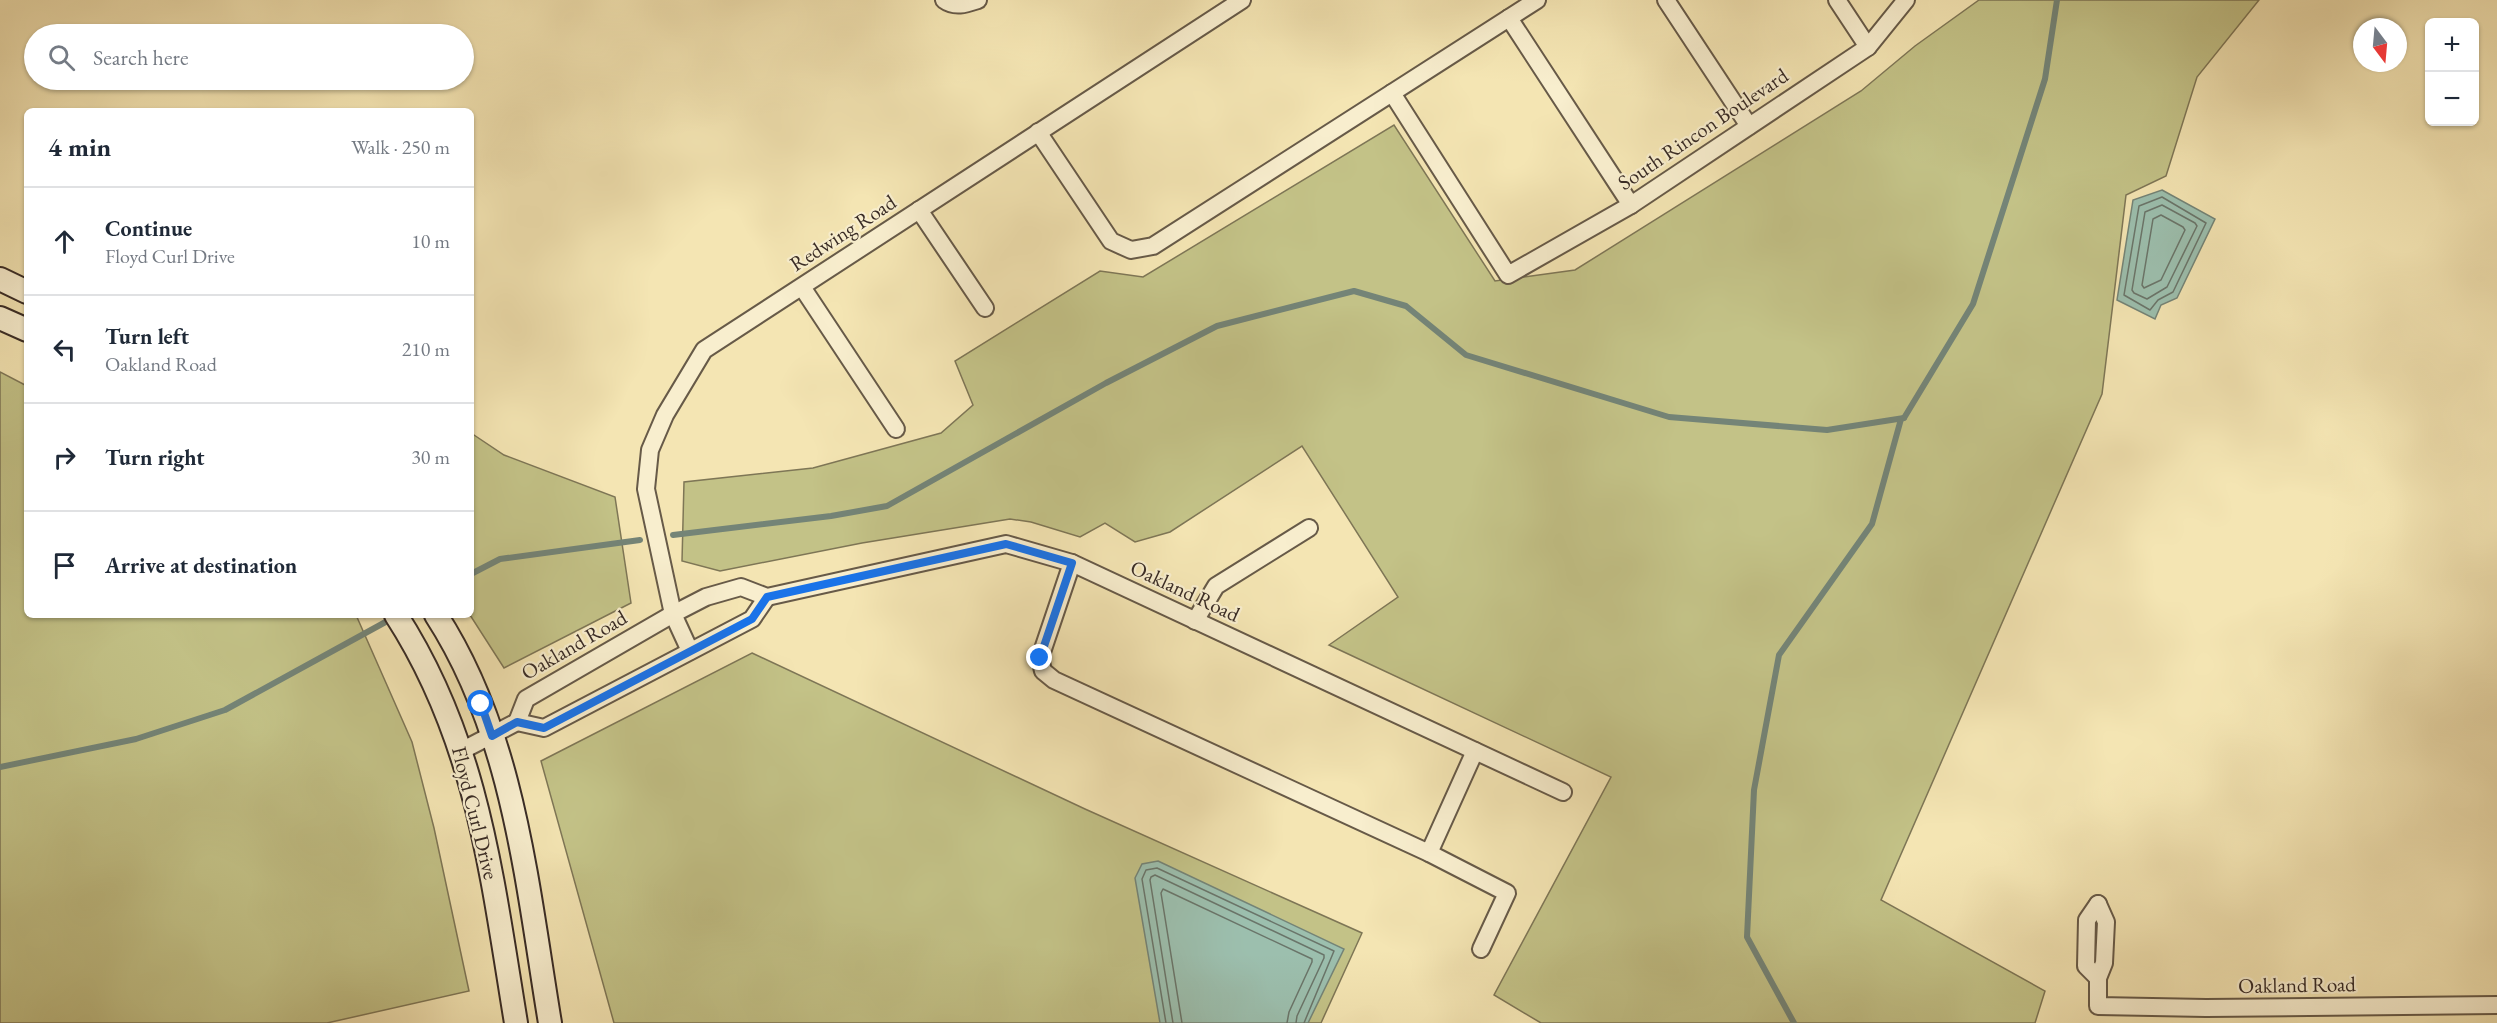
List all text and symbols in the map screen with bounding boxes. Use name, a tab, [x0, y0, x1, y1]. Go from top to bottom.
north arrow	[2353, 18, 2407, 72]
map controls	[2425, 18, 2479, 126]
button: +	[2425, 18, 2479, 72]
search box	[24, 24, 474, 90]
icon: search	[45, 41, 78, 74]
text: Search here	[93, 43, 188, 72]
street label: South Rincon Boulevard	[1612, 61, 1793, 196]
button: −	[2425, 72, 2479, 126]
text: 4 min	[48, 130, 111, 164]
text: Walk · 250 m	[351, 134, 450, 160]
street label: Redwing Road	[784, 188, 901, 277]
text: Continue	[105, 214, 192, 243]
icon: ahead	[48, 225, 81, 258]
text: 10 m	[411, 228, 450, 254]
text: Floyd Curl Drive	[105, 243, 235, 269]
text: Turn left	[105, 322, 189, 351]
icon: left	[48, 333, 81, 366]
text: 210 m	[402, 336, 450, 362]
text: Oakland Road	[105, 351, 217, 377]
icon: right	[48, 441, 81, 474]
text: Turn right	[105, 443, 204, 472]
text: 30 m	[411, 444, 450, 470]
icon: arrive	[48, 549, 81, 582]
text: Arrive at destination	[105, 551, 297, 580]
street label: Oakland Road	[1126, 553, 1245, 628]
street label: Oakland Road	[516, 603, 632, 686]
route end	[1026, 644, 1052, 670]
route start	[467, 690, 493, 716]
street label: Floyd Curl Drive	[446, 744, 505, 882]
street label: Oakland Road	[2238, 970, 2356, 999]

